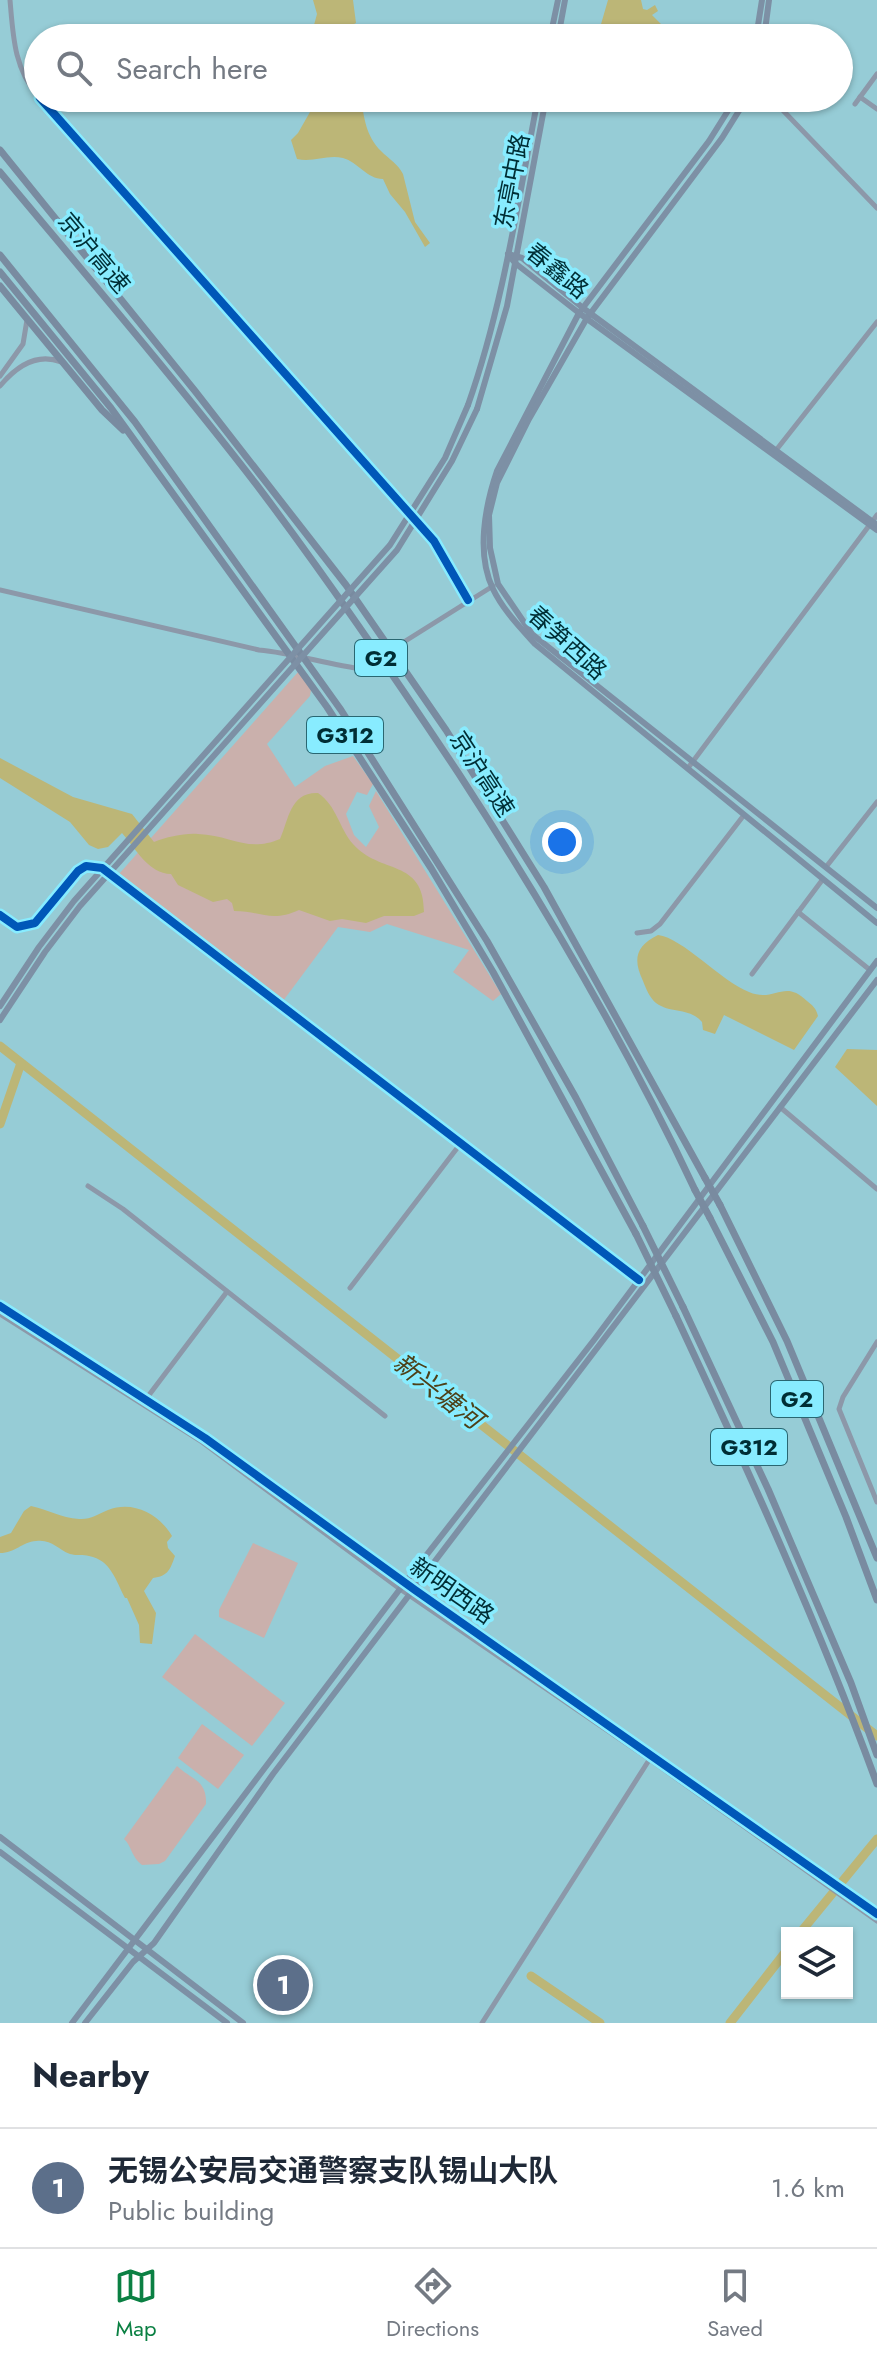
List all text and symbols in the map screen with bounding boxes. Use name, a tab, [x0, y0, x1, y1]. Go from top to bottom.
search box	[24, 24, 853, 112]
icon: search	[52, 46, 96, 90]
text: Search here	[116, 47, 268, 90]
street label: 东亭中路	[485, 130, 538, 231]
street label: 京沪高速	[50, 205, 139, 301]
street label: 春鑫路	[518, 234, 596, 307]
street label: 春笋西路	[520, 598, 615, 688]
road number: G2	[355, 640, 407, 676]
road number: G312	[307, 717, 383, 753]
street label: 京沪高速	[442, 724, 523, 824]
your location	[542, 822, 582, 862]
water label: 新兴塘河	[385, 1344, 495, 1441]
road number: G2	[771, 1381, 823, 1417]
road number: G312	[711, 1429, 787, 1465]
street label: 新明西路	[403, 1549, 502, 1632]
map controls	[781, 1927, 853, 1999]
button: layers	[781, 1927, 853, 1999]
pin: 1	[257, 1955, 309, 2015]
text: Nearby	[32, 2051, 149, 2100]
text: 无锡公安局交通警察支队锡山大队	[108, 2149, 558, 2192]
text: 1	[51, 2169, 65, 2207]
text: 1.6 km	[771, 2169, 845, 2207]
text: Public building	[108, 2192, 274, 2230]
tab: Map	[114, 2264, 158, 2344]
tab: Directions	[386, 2264, 479, 2344]
tab: Saved	[707, 2264, 763, 2344]

